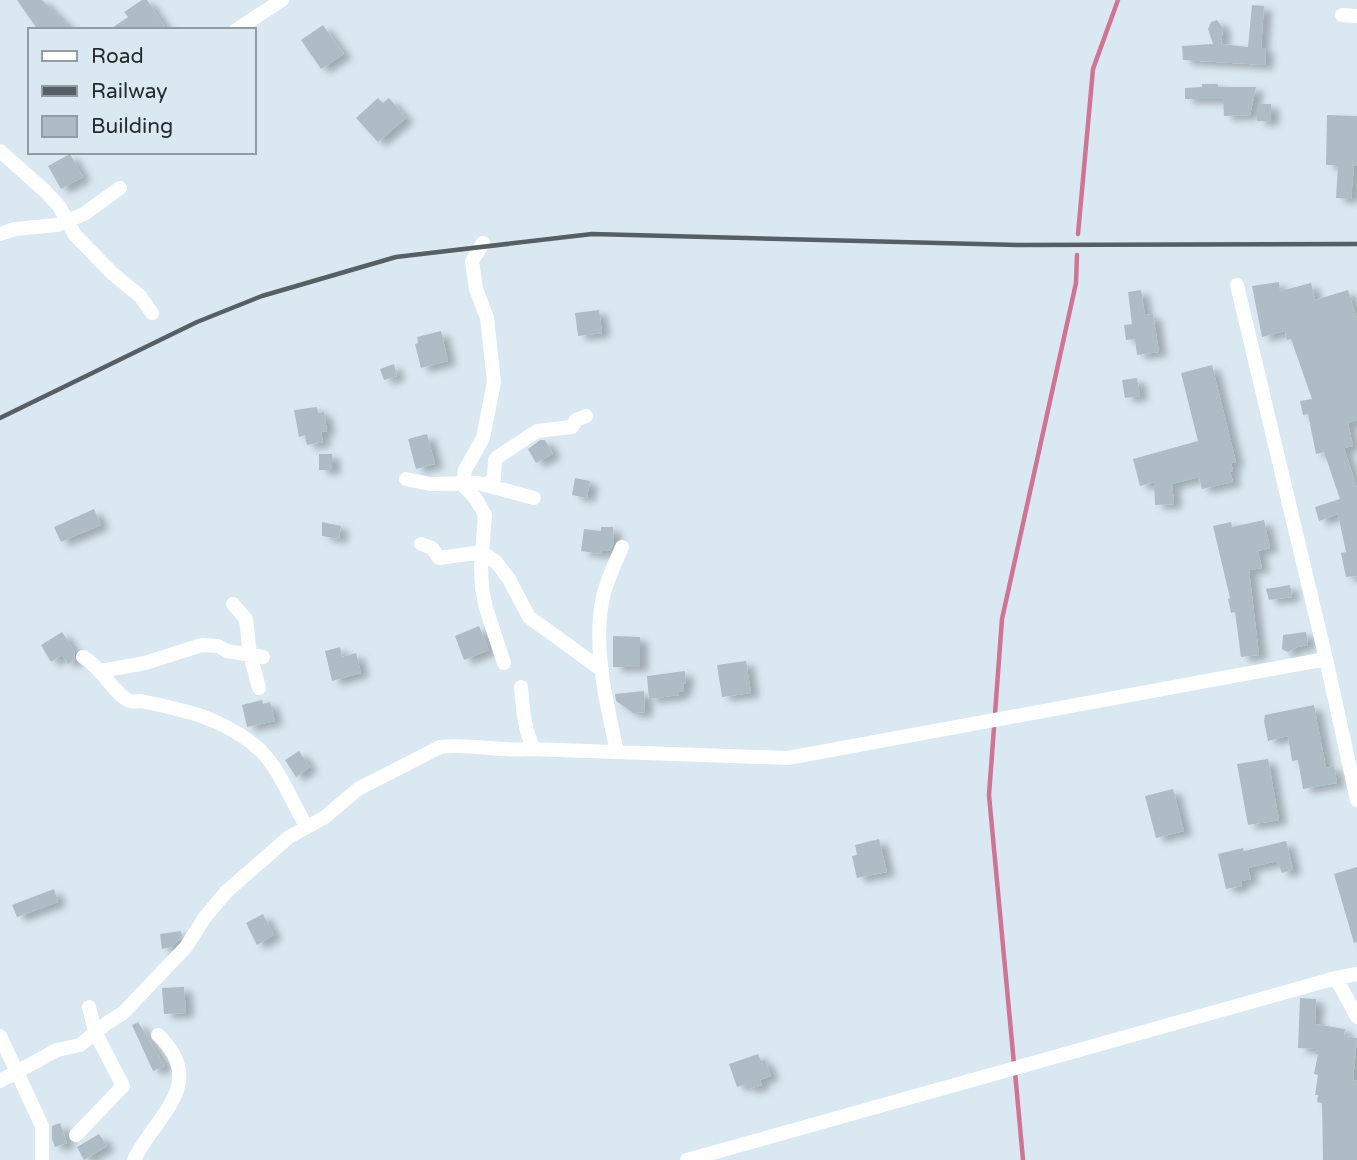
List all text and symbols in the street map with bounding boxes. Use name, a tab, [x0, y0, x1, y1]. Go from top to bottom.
legend	[28, 28, 256, 154]
text: Road	[91, 44, 144, 69]
text: Railway	[91, 79, 168, 104]
text: Building	[91, 114, 173, 139]

